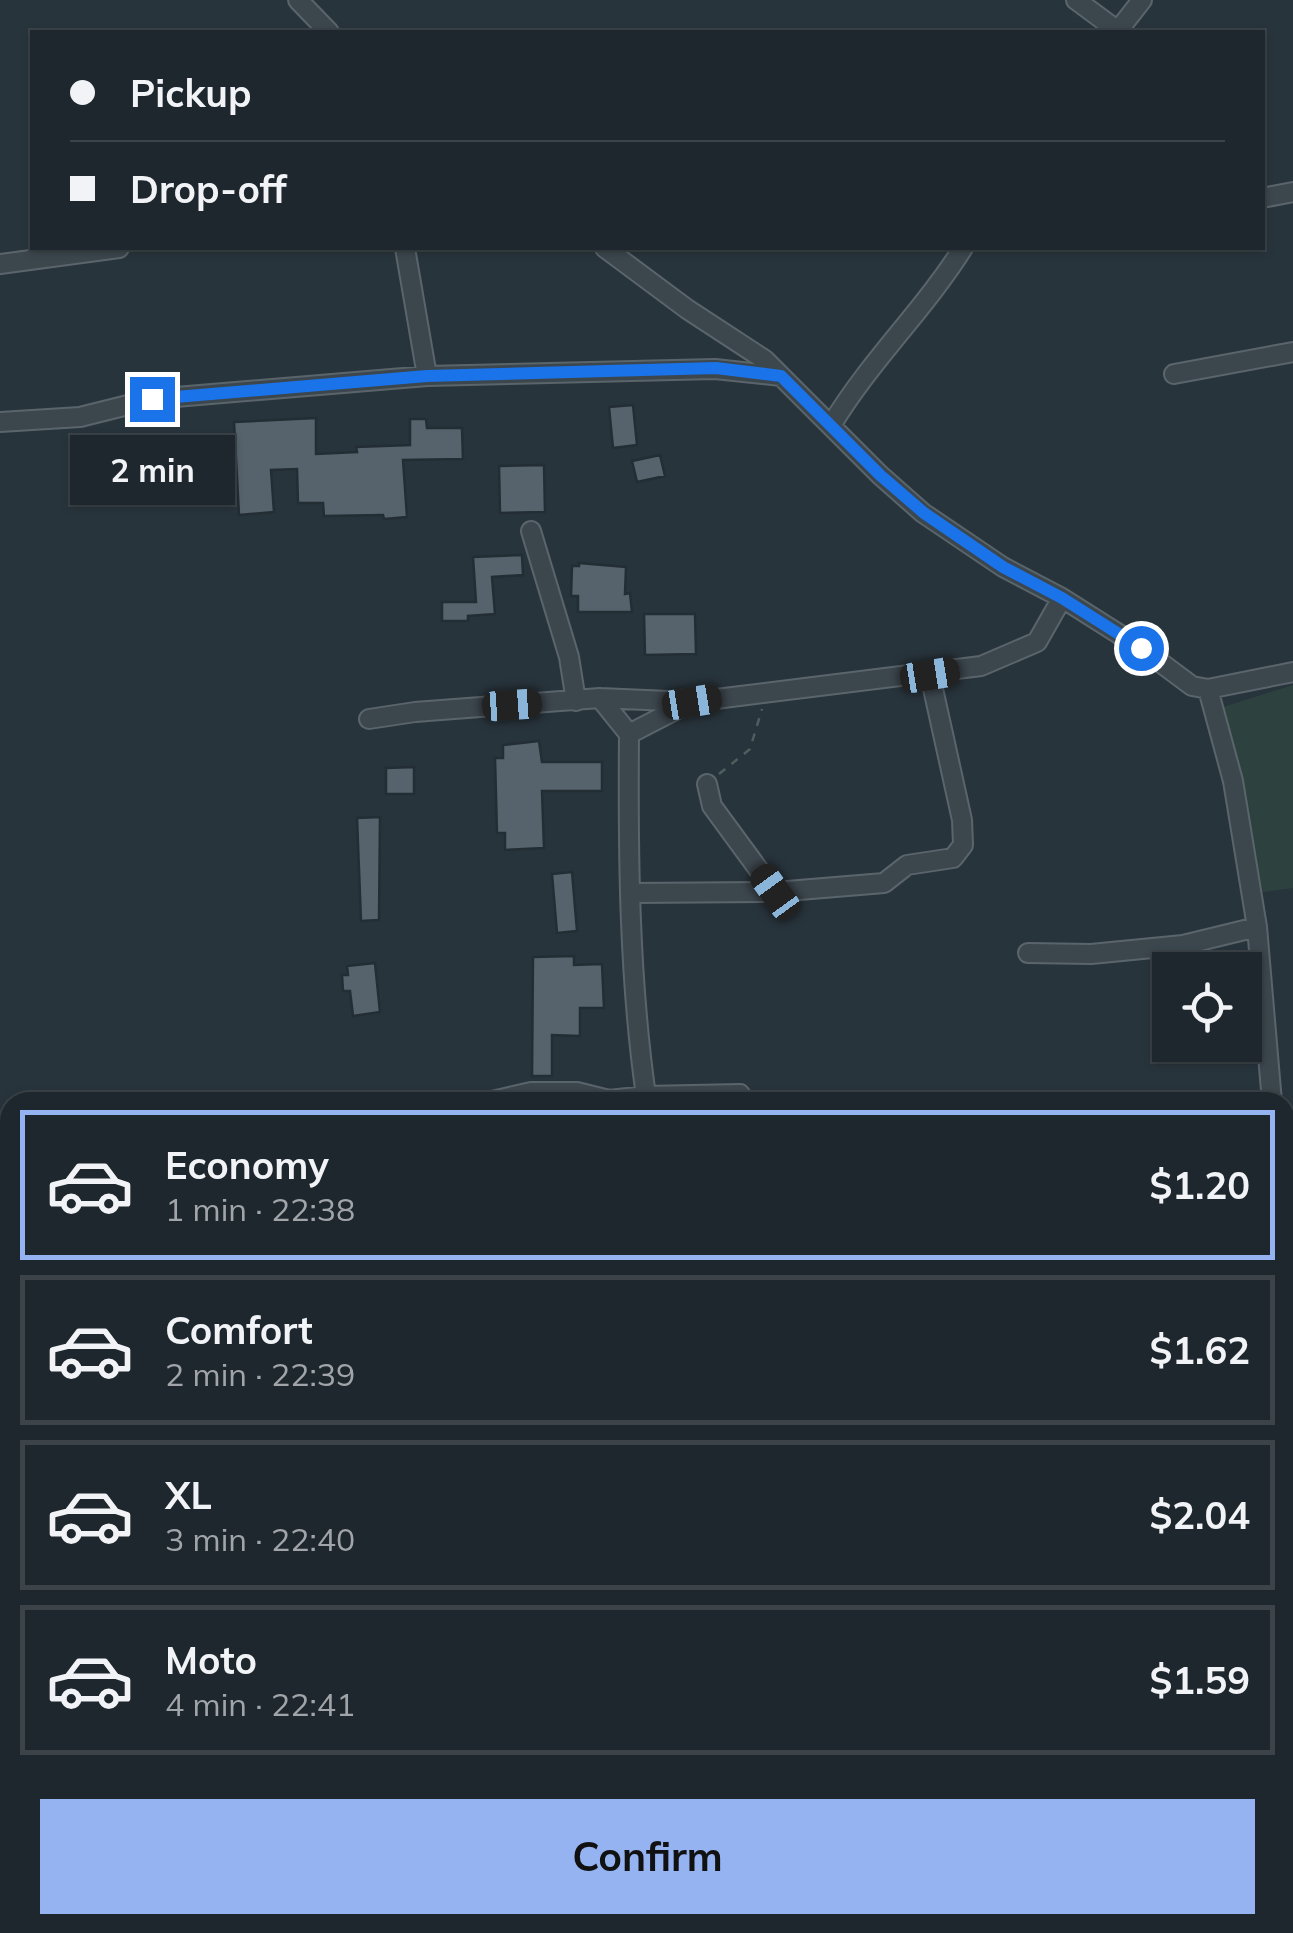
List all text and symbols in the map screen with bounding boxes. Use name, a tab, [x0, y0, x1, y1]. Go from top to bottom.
text: Pickup	[130, 69, 252, 117]
text: Drop-off	[130, 165, 287, 213]
route end	[130, 377, 175, 422]
callout: 2 min	[70, 434, 234, 504]
text: 2 min	[110, 450, 195, 490]
route start	[1119, 626, 1164, 671]
car	[898, 655, 962, 695]
car	[660, 682, 724, 722]
car	[481, 688, 543, 722]
car	[745, 859, 805, 925]
map controls	[1152, 952, 1262, 1062]
button: locate	[1152, 952, 1262, 1062]
icon: car	[45, 1140, 135, 1230]
text: Economy	[165, 1141, 329, 1189]
text: $1.20	[1149, 1161, 1250, 1209]
text: 1 min · 22:38	[165, 1189, 355, 1229]
icon: car	[45, 1305, 135, 1395]
text: Comfort	[165, 1306, 313, 1354]
text: $1.62	[1149, 1326, 1250, 1374]
text: 2 min · 22:39	[165, 1354, 355, 1394]
icon: car	[45, 1470, 135, 1560]
text: XL	[165, 1471, 212, 1519]
text: $2.04	[1149, 1491, 1250, 1539]
text: 3 min · 22:40	[165, 1519, 355, 1559]
icon: car	[45, 1635, 135, 1725]
text: Moto	[165, 1636, 257, 1684]
text: $1.59	[1149, 1656, 1250, 1704]
text: 4 min · 22:41	[165, 1684, 355, 1724]
button: Confirm	[40, 1799, 1255, 1914]

